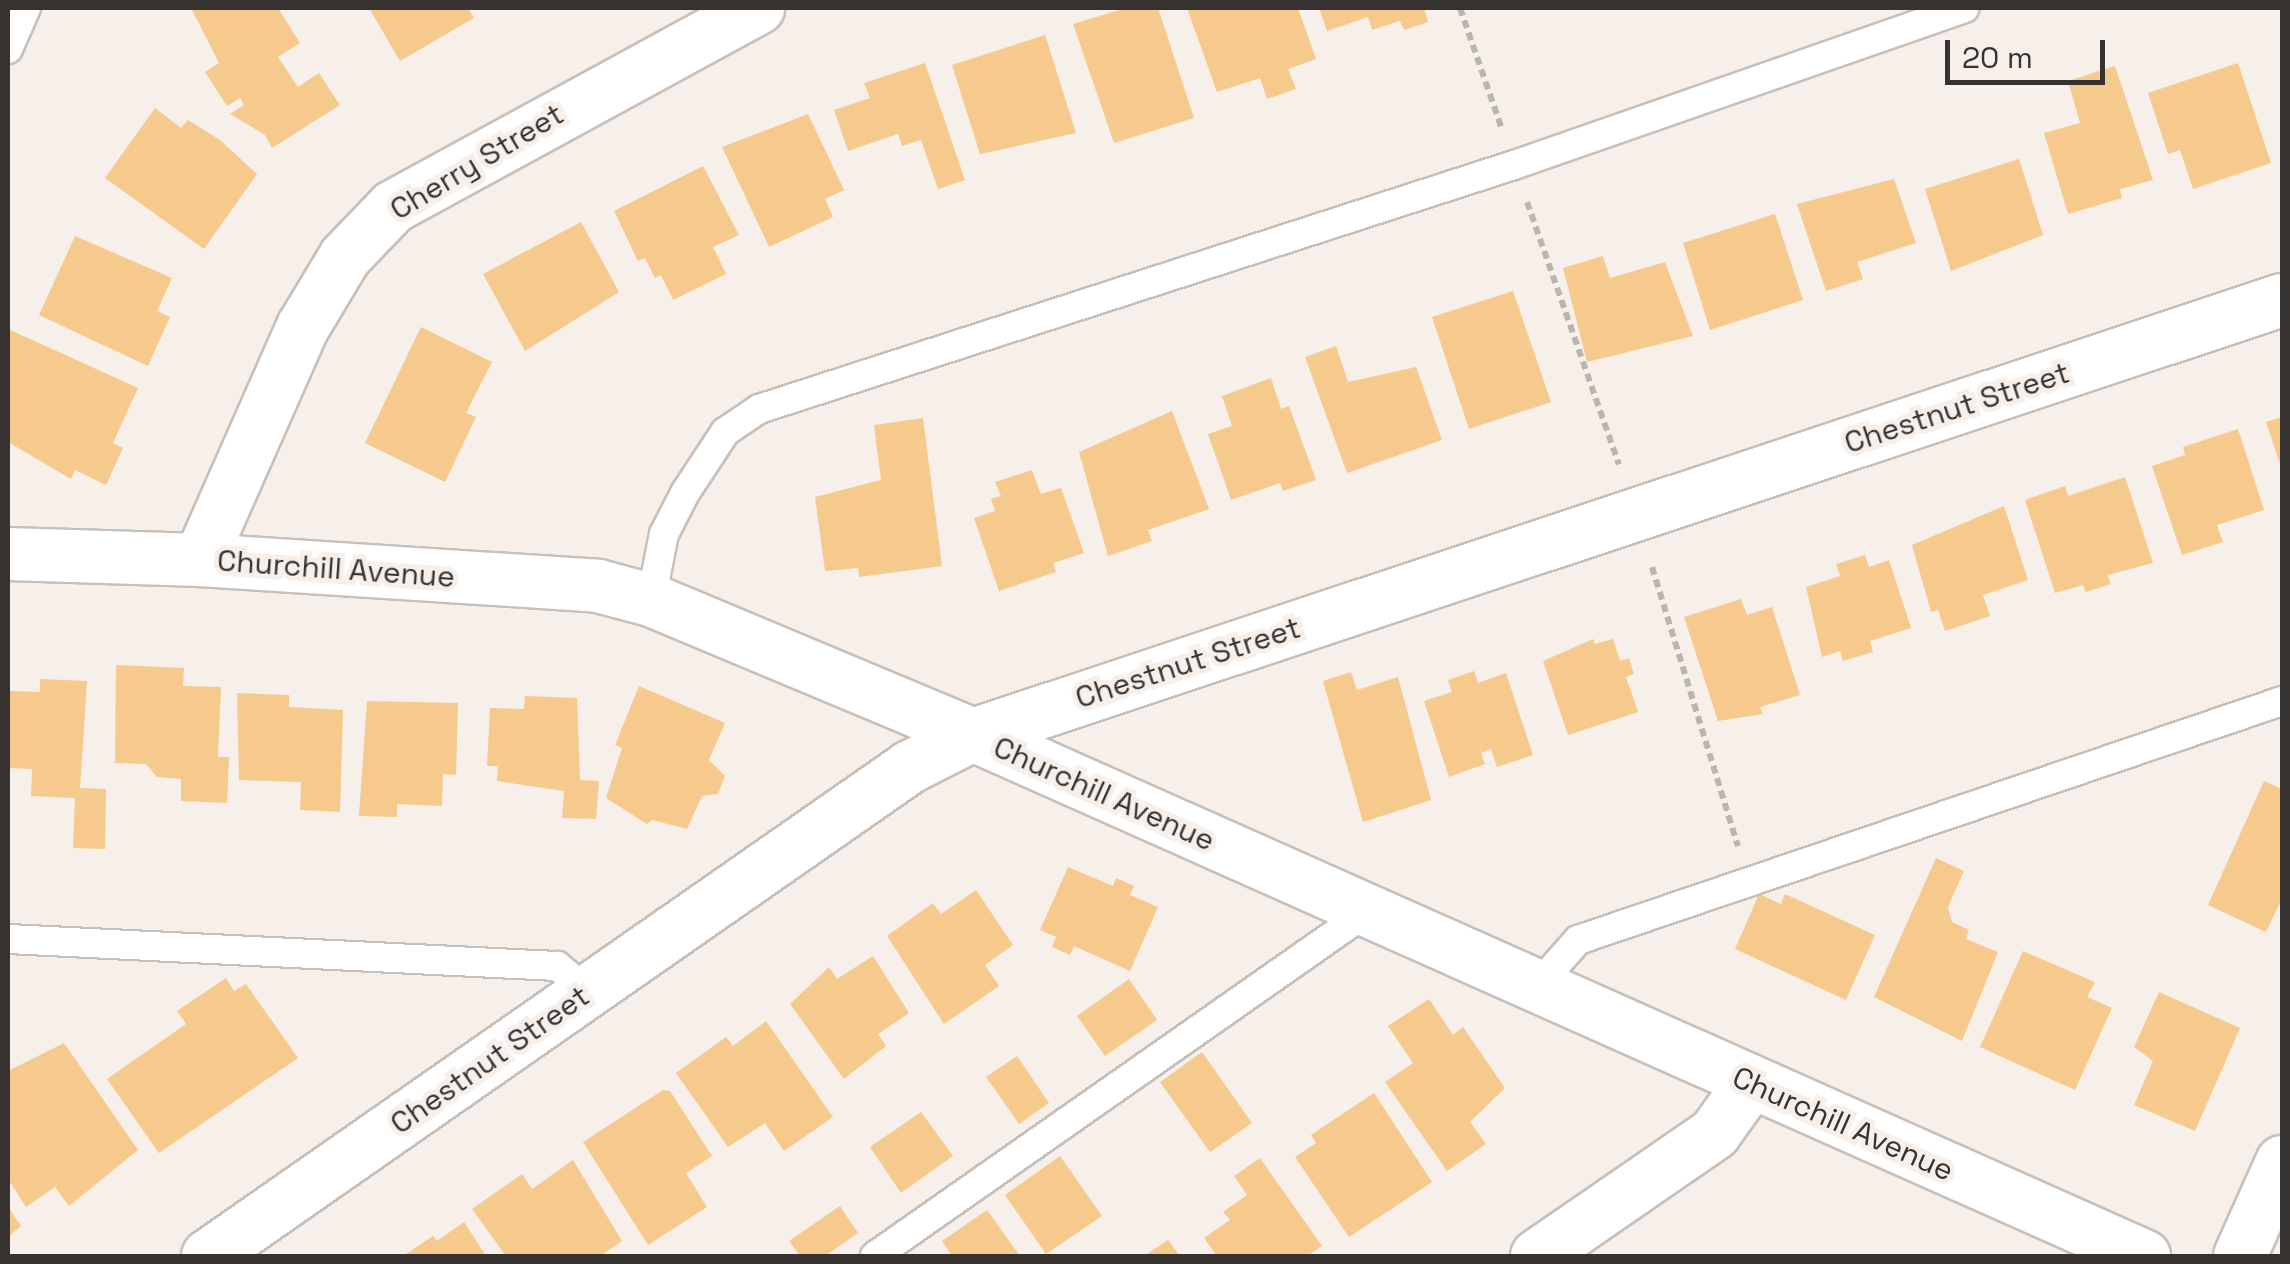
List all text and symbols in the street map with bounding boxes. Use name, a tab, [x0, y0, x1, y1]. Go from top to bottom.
scale bar	[1950, 20, 2110, 82]
text: 20 m	[1962, 38, 2033, 77]
street label: Cherry Street	[384, 96, 570, 228]
street label: Chestnut Street	[1840, 355, 2074, 461]
street label: Churchill Avenue	[216, 543, 456, 595]
street label: Chestnut Street	[1071, 610, 1305, 716]
street label: Churchill Avenue	[988, 729, 1220, 859]
street label: Chestnut Street	[384, 978, 596, 1142]
street label: Churchill Avenue	[1727, 1059, 1959, 1189]

